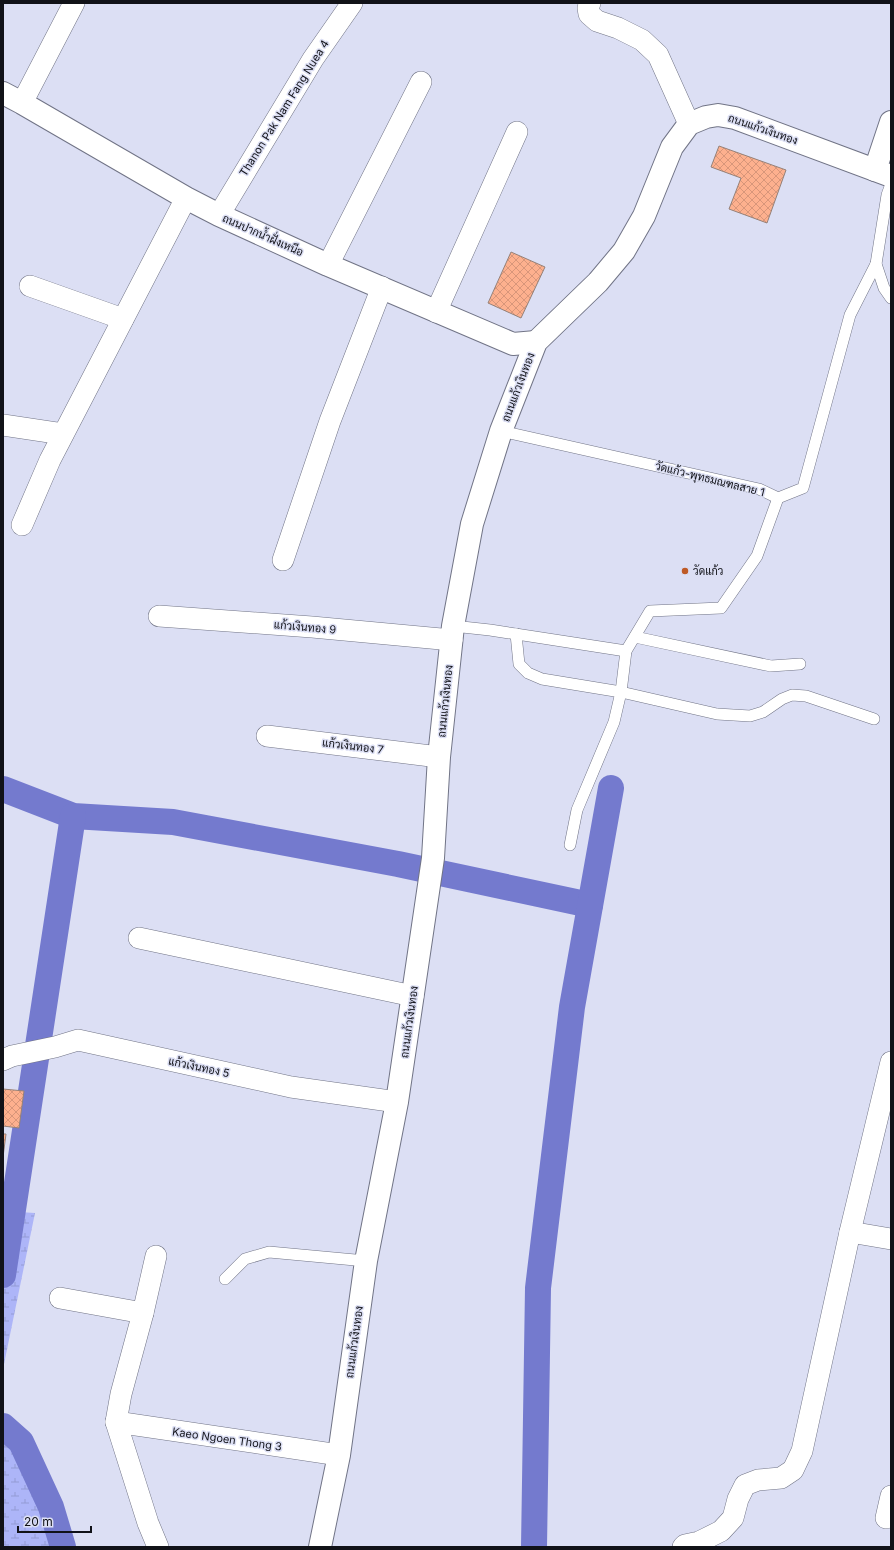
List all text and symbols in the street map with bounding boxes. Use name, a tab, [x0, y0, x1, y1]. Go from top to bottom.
street label: Thanon Pak Nam Fang Nuea 4	[236, 37, 332, 179]
street label: ถนนแก้วเงินทอง	[726, 111, 800, 147]
street label: ถนนปากน้ำฝั่งเหนือ	[220, 207, 307, 259]
street label: ถนนแก้วเงินทอง	[498, 350, 538, 424]
street label: วัดแก้ว-พุทธมณฑลสาย 1	[653, 459, 766, 501]
place label: วัดแก้ว	[693, 564, 723, 578]
marker: วัดแก้ว	[680, 566, 690, 576]
street label: แก้วเงินทอง 9	[273, 617, 337, 637]
street label: ถนนแก้วเงินทอง	[434, 664, 456, 738]
street label: แก้วเงินทอง 7	[322, 735, 384, 757]
street label: ถนนแก้วเงินทอง	[397, 985, 421, 1059]
street label: แก้วเงินทอง 5	[167, 1054, 231, 1080]
street label: ถนนแก้วเงินทอง	[342, 1305, 366, 1379]
street label: Kaeo Ngoen Thong 3	[171, 1424, 283, 1454]
scale bar	[18, 1508, 91, 1534]
text: 20 m	[24, 1514, 53, 1529]

